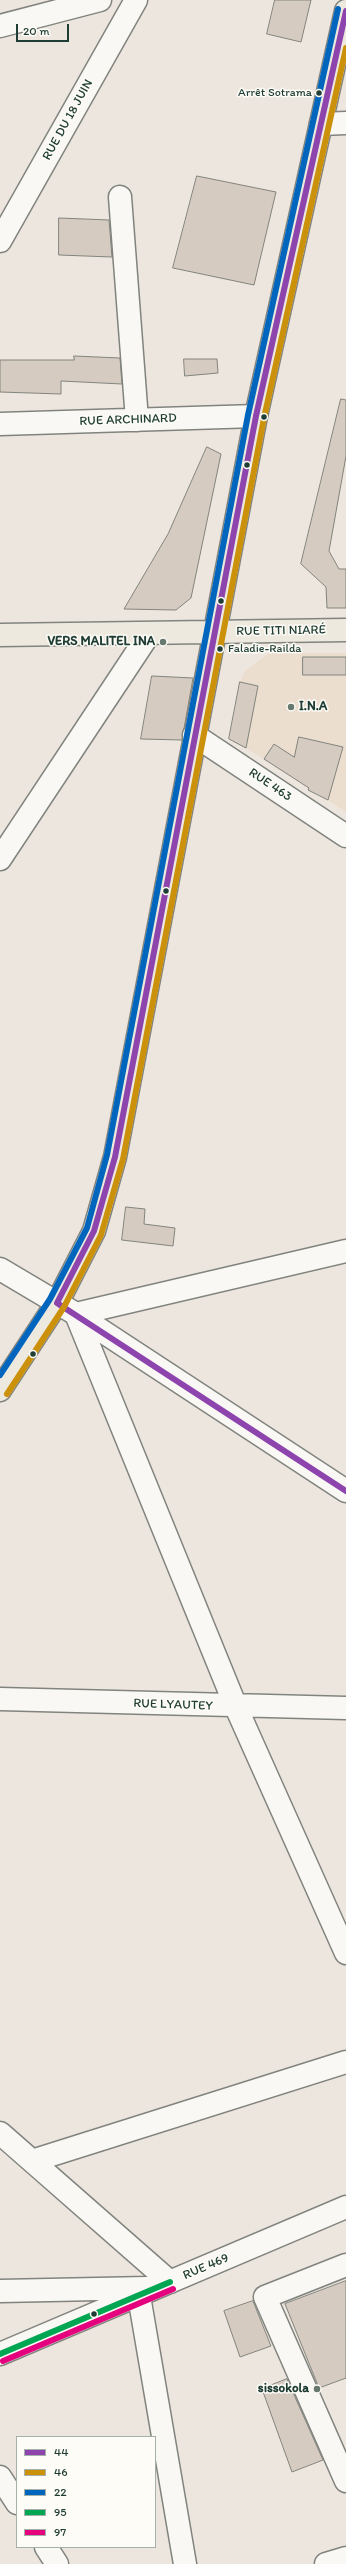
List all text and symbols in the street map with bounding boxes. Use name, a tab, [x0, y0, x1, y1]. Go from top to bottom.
scale bar	[18, 16, 71, 42]
text: 20 m	[23, 24, 50, 38]
street label: RUE DU 18 JUIN	[39, 77, 97, 163]
place label: Arrêt Sotrama	[238, 86, 312, 100]
marker: Arrêt Sotrama	[314, 88, 324, 98]
street label: RUE ARCHINARD	[79, 411, 177, 429]
unlabelled marker	[259, 412, 269, 422]
unlabelled marker	[242, 460, 252, 470]
unlabelled marker	[216, 596, 226, 606]
street label: RUE TITI NIARÉ	[236, 622, 326, 640]
place label: VERS MALITEL INA	[47, 634, 155, 650]
marker: VERS MALITEL INA	[158, 637, 168, 647]
place label: Faladie-Railda	[228, 642, 302, 656]
marker: Faladie-Railda	[215, 644, 225, 654]
place label: I.N.A	[299, 699, 327, 715]
marker: I.N.A	[286, 702, 296, 712]
street label: RUE 463	[246, 765, 294, 805]
unlabelled marker	[161, 886, 171, 896]
unlabelled marker	[28, 1349, 38, 1359]
street label: RUE LYAUTEY	[133, 1696, 213, 1714]
street label: RUE 469	[181, 2250, 231, 2284]
unlabelled marker	[89, 2309, 99, 2319]
place label: sissokola	[258, 2381, 309, 2397]
marker: sissokola	[312, 2384, 322, 2394]
legend	[16, 2436, 156, 2548]
text: 44	[54, 2445, 68, 2459]
text: 46	[54, 2465, 68, 2479]
text: 22	[54, 2485, 67, 2499]
text: 95	[54, 2505, 67, 2519]
text: 97	[54, 2525, 66, 2539]

